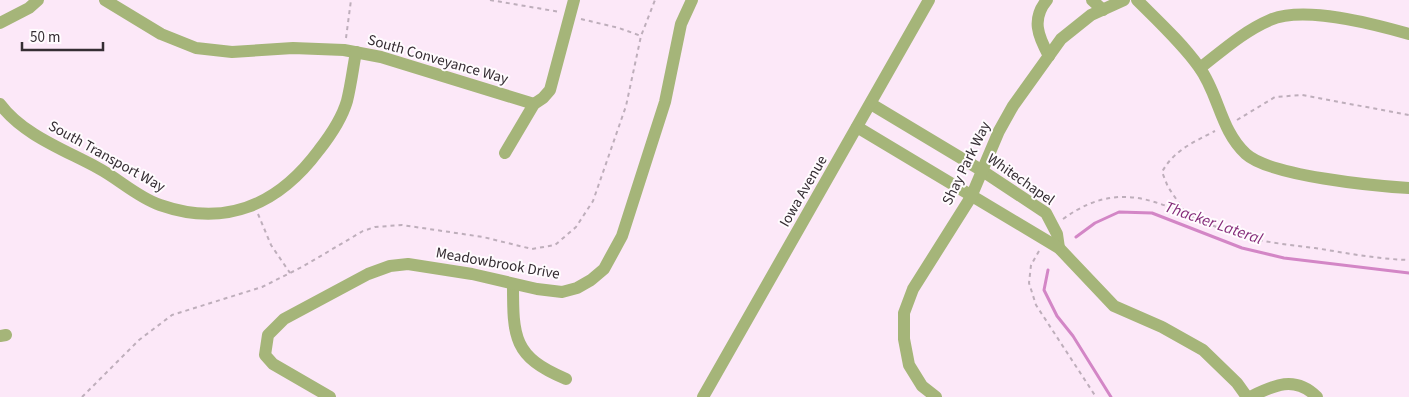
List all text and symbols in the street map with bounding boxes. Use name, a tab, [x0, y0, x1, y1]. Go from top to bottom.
scale bar	[22, 20, 104, 52]
text: 50 m	[30, 27, 60, 48]
street label: South Conveyance Way	[365, 29, 511, 90]
street label: South Transport Way	[45, 116, 169, 197]
street label: Shay Park Way	[937, 118, 996, 209]
street label: Whitechapel	[983, 148, 1059, 211]
street label: Iowa Avenue	[774, 152, 832, 231]
water label: Thacker Lateral	[1162, 196, 1266, 250]
street label: Meadowbrook Drive	[434, 242, 562, 285]

